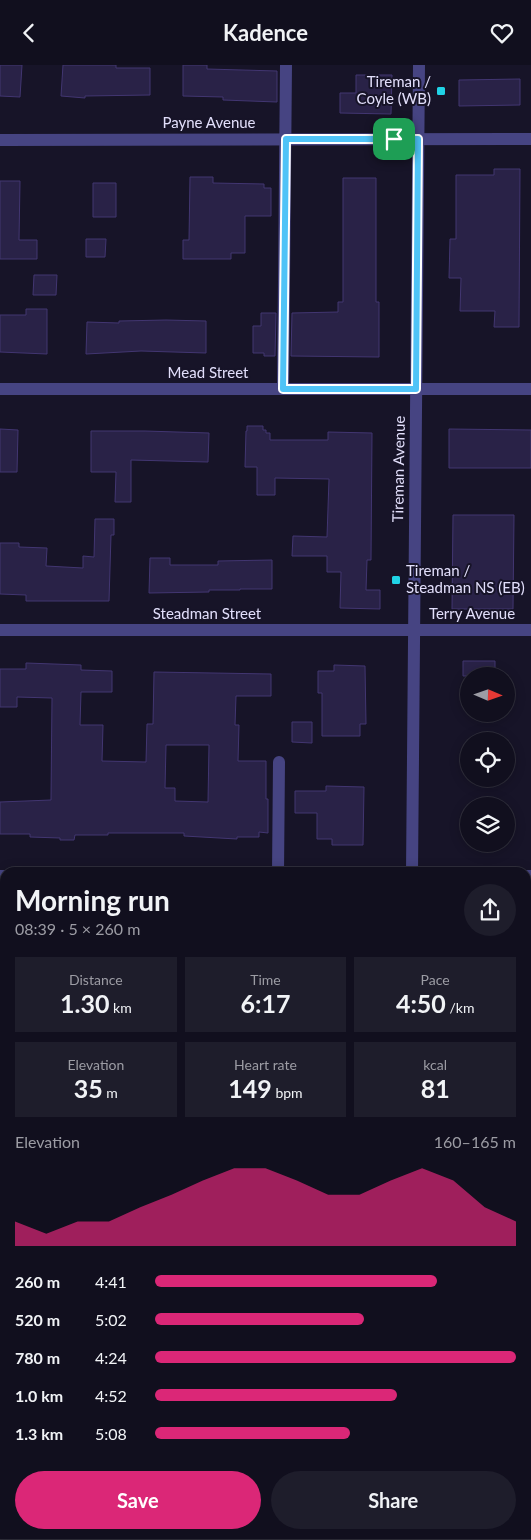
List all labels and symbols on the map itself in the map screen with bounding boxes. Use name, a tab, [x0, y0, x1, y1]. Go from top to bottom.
place label: Tireman / Coyle (WB)	[357, 72, 431, 107]
marker: Tireman / Coyle (WB)	[435, 85, 447, 97]
street label: Payne Avenue	[162, 113, 256, 131]
pin	[373, 118, 415, 160]
street label: Mead Street	[168, 363, 249, 381]
street label: Tireman Avenue	[388, 415, 408, 522]
place label: Tireman / Steadman NS (EB)	[406, 561, 525, 596]
marker: Tireman / Steadman NS (EB)	[390, 574, 402, 586]
street label: Steadman Street	[153, 604, 262, 622]
street label: Terry Avenue	[429, 604, 515, 622]
north arrow	[460, 667, 515, 723]

